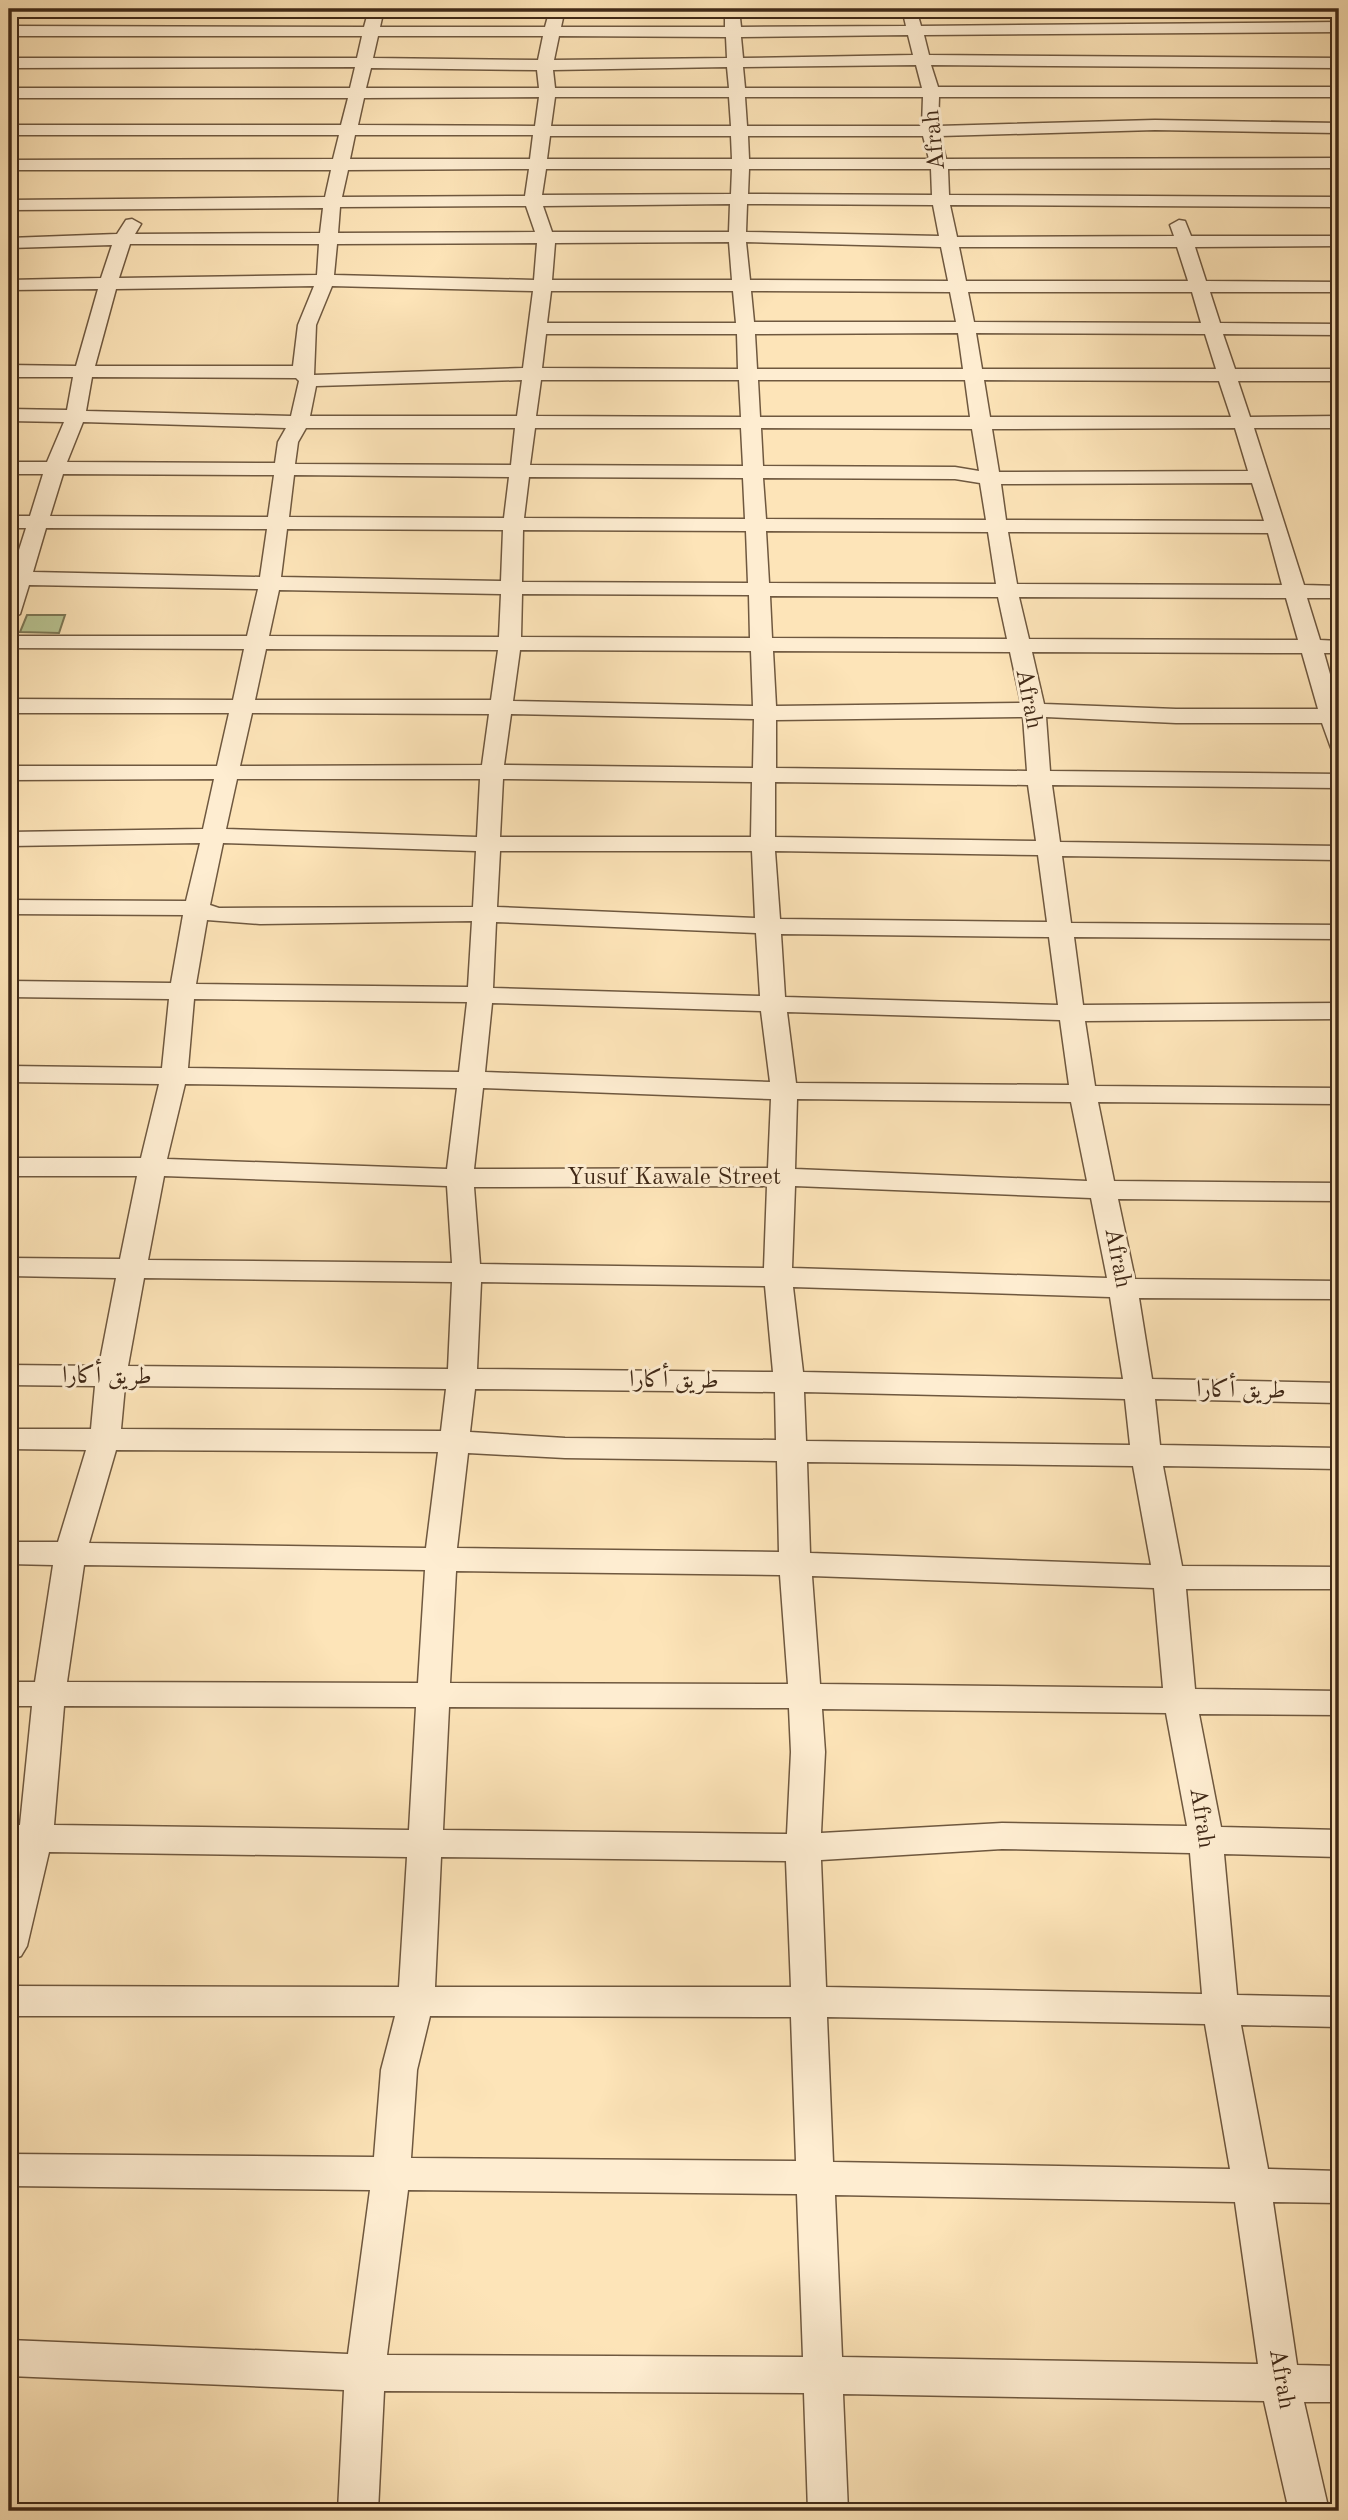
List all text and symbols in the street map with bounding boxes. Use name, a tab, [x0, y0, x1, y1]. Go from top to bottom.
street label: Afrah	[920, 108, 950, 172]
street label: Afrah	[1010, 667, 1046, 731]
street label: Yusuf Kawale Street	[567, 1166, 781, 1190]
street label: Afrah	[1099, 1226, 1135, 1290]
street label: طريق أكارا	[62, 1357, 152, 1391]
street label: طريق أكارا	[629, 1361, 719, 1395]
street label: طريق أكارا	[1196, 1371, 1286, 1405]
street label: Afrah	[1184, 1786, 1218, 1850]
street label: Afrah	[1264, 2347, 1298, 2411]

